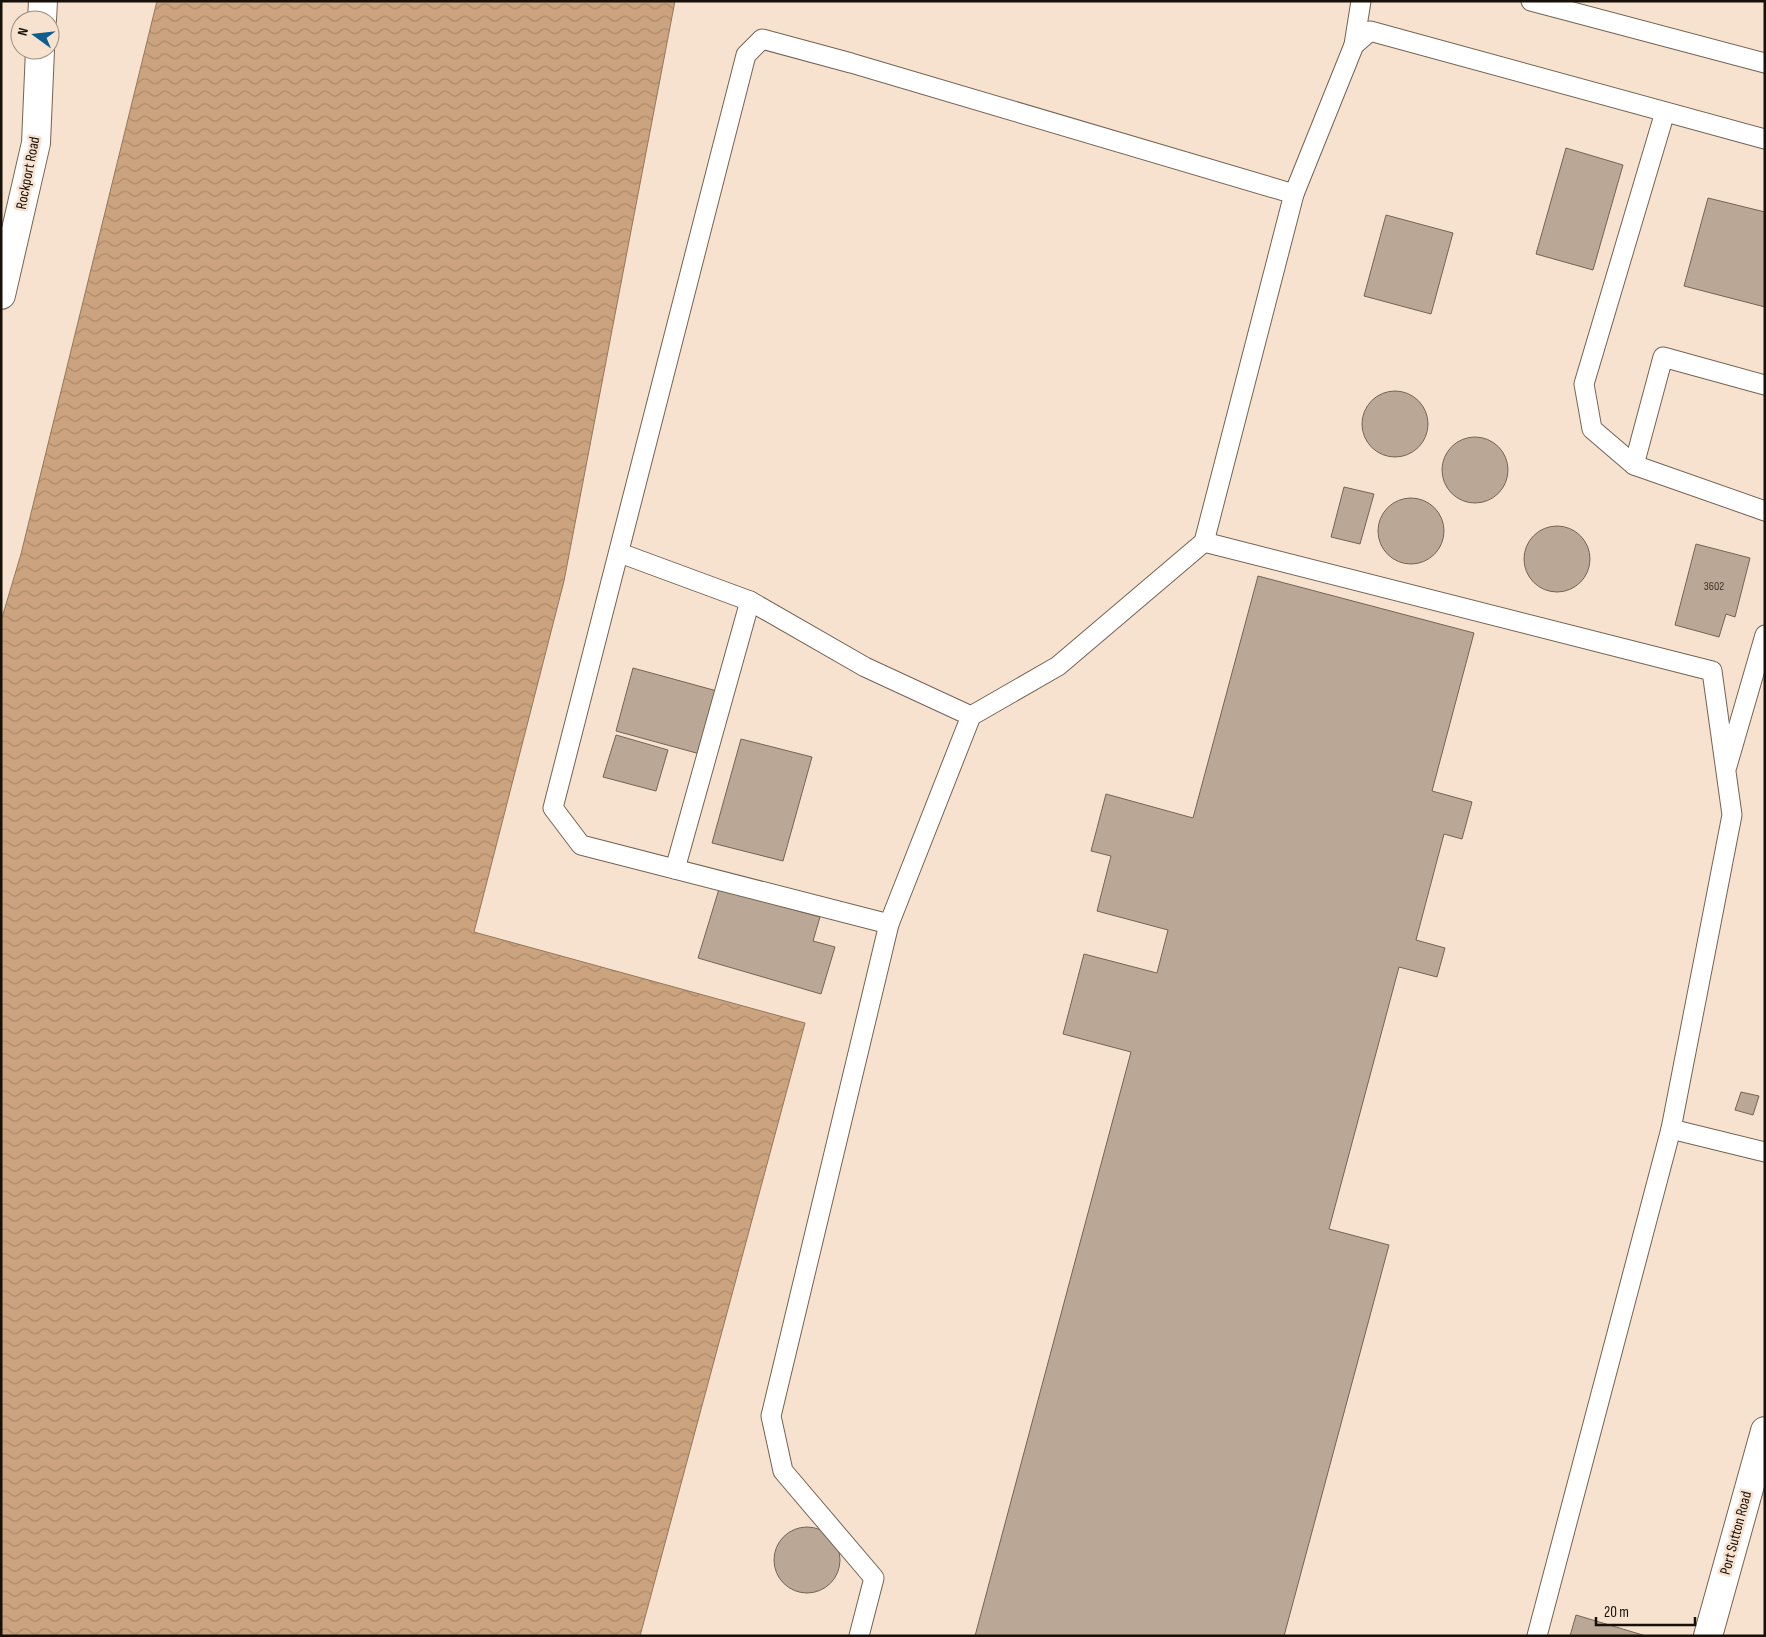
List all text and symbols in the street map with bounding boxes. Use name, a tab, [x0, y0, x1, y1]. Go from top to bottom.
north arrow	[10, 10, 60, 60]
text: N	[14, 26, 32, 38]
street label: Rockport Road	[12, 135, 44, 211]
house number: 3602	[1704, 579, 1724, 594]
street label: Port Sutton Road	[1716, 1489, 1756, 1577]
scale bar	[1596, 1594, 1695, 1626]
text: 20 m	[1604, 1603, 1629, 1622]

